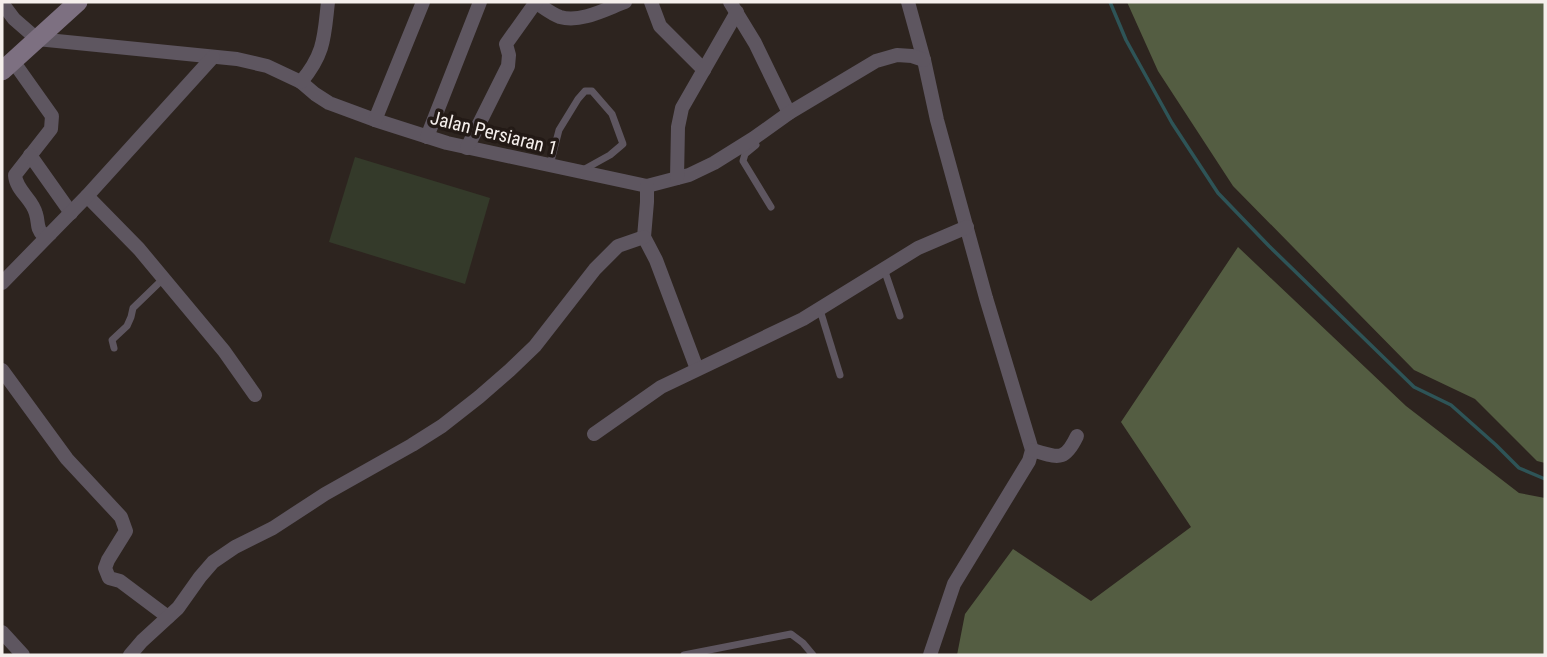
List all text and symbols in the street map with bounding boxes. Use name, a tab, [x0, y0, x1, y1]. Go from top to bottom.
street label: Jalan Persiaran 1	[428, 106, 560, 160]

